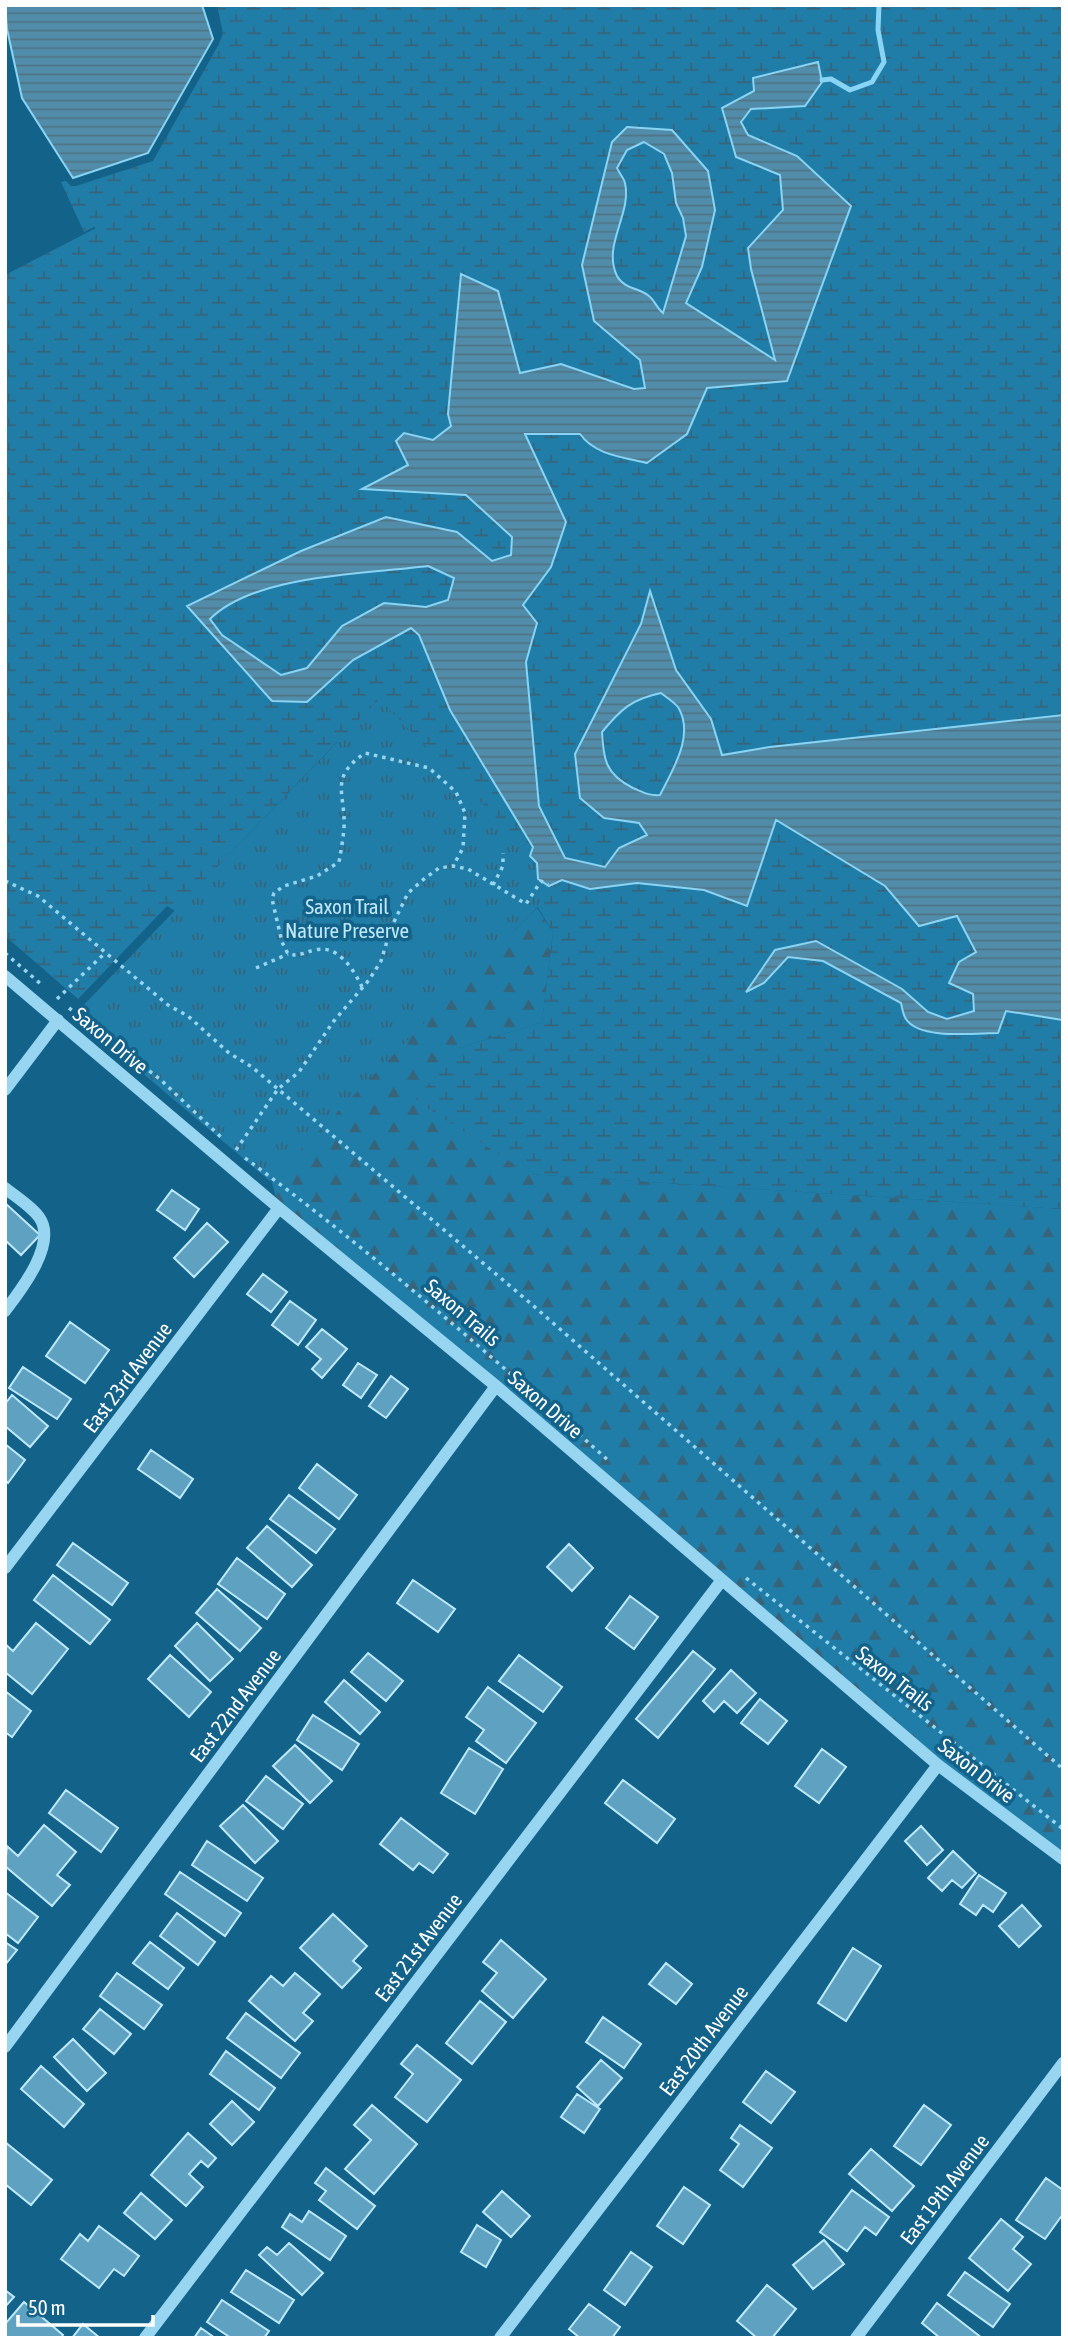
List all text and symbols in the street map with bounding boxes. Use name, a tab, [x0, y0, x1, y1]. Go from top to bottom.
park label: Saxon Trail Nature Preserve	[285, 894, 409, 942]
street label: Saxon Drive	[69, 1002, 153, 1078]
street label: Saxon Trails	[420, 1274, 506, 1350]
street label: East 23rd Avenue	[78, 1317, 176, 1437]
street label: Saxon Drive	[504, 1365, 588, 1443]
street label: Saxon Trails	[852, 1640, 938, 1716]
street label: East 22nd Avenue	[185, 1643, 285, 1767]
street label: Saxon Drive	[934, 1733, 1020, 1807]
street label: East 21st Avenue	[370, 1888, 466, 2006]
street label: East 20th Avenue	[654, 1980, 752, 2100]
street label: East 19th Avenue	[895, 2129, 993, 2249]
scale bar	[18, 2284, 152, 2328]
text: 50 m	[28, 2295, 66, 2319]

